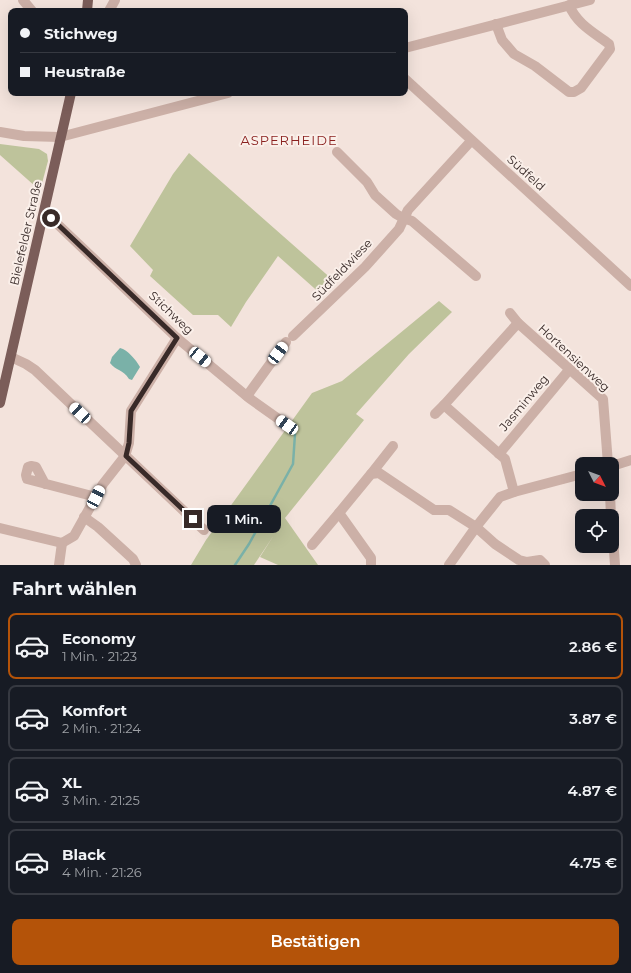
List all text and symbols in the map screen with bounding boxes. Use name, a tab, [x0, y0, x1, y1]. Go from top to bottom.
text: Stichweg	[44, 24, 117, 43]
text: Heustraße	[44, 62, 125, 81]
district label: ASPERHEIDE	[240, 132, 338, 148]
street label: Südfeld	[504, 152, 549, 194]
street label: Bielefelder Straße	[6, 179, 45, 287]
route start	[42, 209, 60, 227]
street label: Südfeldwiese	[308, 236, 375, 304]
street label: Stichweg	[146, 288, 197, 337]
street label: Hortensienweg	[535, 321, 613, 395]
car	[266, 340, 290, 366]
car	[187, 345, 213, 369]
street label: Jasminweg	[495, 372, 551, 435]
car	[67, 400, 93, 426]
car	[274, 413, 300, 437]
north arrow	[575, 457, 619, 501]
map controls	[575, 457, 619, 553]
car	[85, 484, 107, 510]
callout: 1 Min.	[207, 505, 281, 533]
button: locate	[575, 509, 619, 553]
route end	[184, 510, 202, 528]
text: 1 Min.	[226, 511, 262, 527]
text: Fahrt wählen	[12, 578, 137, 600]
icon: car	[14, 628, 50, 664]
text: Economy	[62, 629, 135, 648]
text: 2.86 €	[569, 637, 617, 656]
text: 1 Min. · 21:23	[62, 648, 137, 664]
icon: car	[14, 700, 50, 736]
text: Komfort	[62, 701, 127, 720]
text: 3.87 €	[569, 709, 617, 728]
text: 2 Min. · 21:24	[62, 720, 141, 736]
icon: car	[14, 772, 50, 808]
text: XL	[62, 773, 81, 792]
text: 4.87 €	[568, 781, 617, 800]
text: 3 Min. · 21:25	[62, 792, 140, 808]
icon: car	[14, 844, 50, 880]
text: Black	[62, 845, 106, 864]
text: 4.75 €	[569, 853, 617, 872]
text: 4 Min. · 21:26	[62, 864, 142, 880]
button: Bestätigen	[12, 919, 619, 965]

